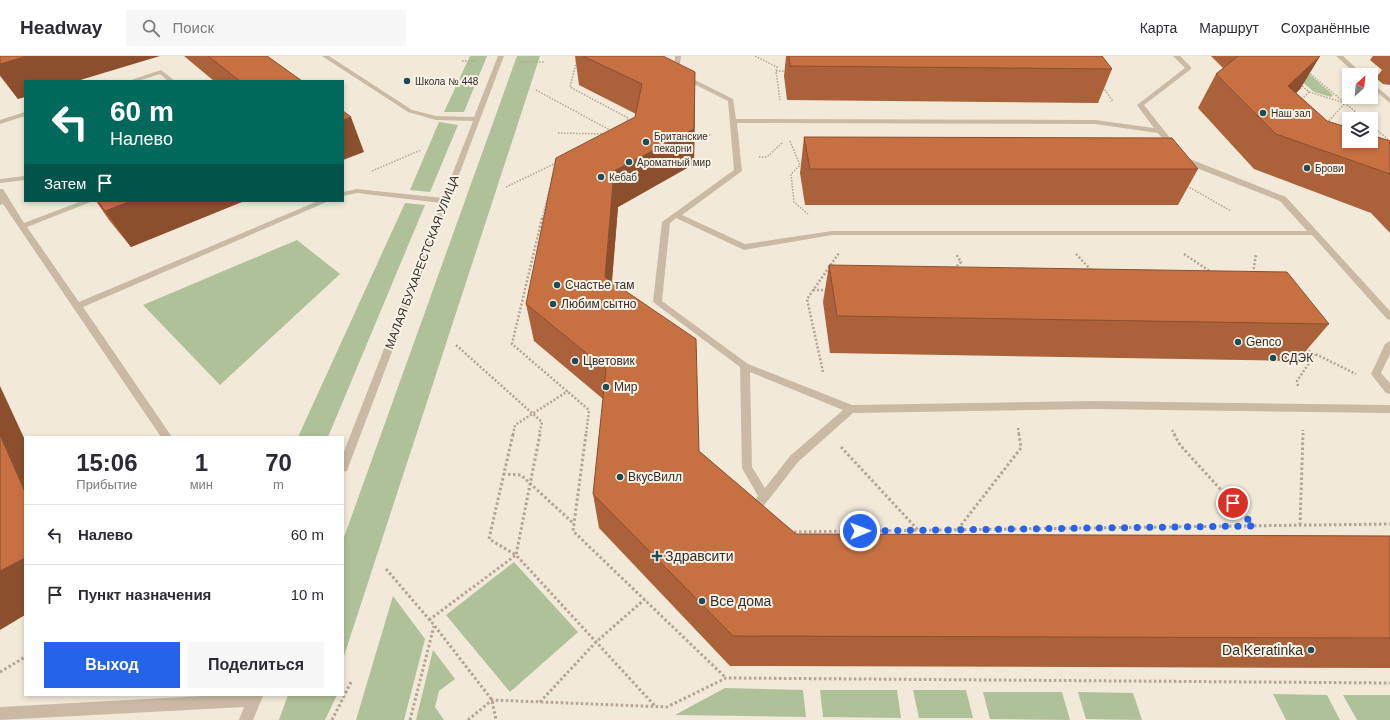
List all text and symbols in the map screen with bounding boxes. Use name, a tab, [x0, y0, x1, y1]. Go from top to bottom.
search box	[126, 10, 406, 46]
text: Headway	[20, 17, 102, 38]
icon: search	[140, 17, 162, 39]
text: Поиск	[172, 19, 214, 36]
text: Карта	[1140, 20, 1177, 36]
text: Маршрут	[1199, 20, 1259, 36]
text: Сохранённые	[1281, 20, 1370, 36]
north arrow	[1342, 68, 1378, 104]
map controls	[1342, 68, 1378, 148]
marker: Школа № 448	[402, 76, 412, 86]
place label: Школа № 448	[415, 76, 479, 87]
icon: left	[44, 96, 96, 148]
text: 60 m	[110, 96, 174, 127]
marker: Наш зал	[1258, 108, 1268, 118]
place label: Наш зал	[1271, 108, 1311, 119]
button: layers	[1342, 112, 1378, 148]
text: Налево	[110, 129, 173, 149]
place label: Британские пекарни	[654, 131, 708, 154]
marker: Британские пекарни	[641, 137, 651, 147]
marker: Ароматный мир	[624, 157, 634, 167]
place label: Ароматный мир	[637, 157, 711, 168]
marker: Брови	[1302, 163, 1312, 173]
place label: Брови	[1315, 163, 1344, 174]
icon: arrive	[94, 172, 116, 194]
marker: Кебаб	[596, 172, 606, 182]
place label: Кебаб	[609, 172, 637, 183]
street label: МАЛАЯ БУХАРЕСТСКАЯ УЛИЦА	[382, 173, 462, 351]
text: Затем	[44, 175, 86, 192]
place label: Счастье там	[565, 278, 635, 292]
marker: Счастье там	[552, 280, 562, 290]
place label: Любим сытно	[561, 297, 637, 311]
marker: Любим сытно	[548, 299, 558, 309]
place label: Genco	[1246, 335, 1282, 349]
marker: Genco	[1233, 337, 1243, 347]
place label: СДЭК	[1281, 351, 1313, 365]
marker: СДЭК	[1268, 353, 1278, 363]
place label: Цветовик	[583, 354, 636, 368]
marker: Цветовик	[570, 356, 580, 366]
place label: Мир	[614, 380, 638, 394]
marker: Мир	[601, 382, 611, 392]
text: 15:06	[76, 449, 138, 476]
text: 1	[195, 449, 208, 476]
text: 70	[265, 449, 292, 476]
place label: ВкусВилл	[628, 470, 682, 484]
marker: ВкусВилл	[615, 472, 625, 482]
text: Прибытие	[76, 477, 137, 492]
text: мин	[190, 477, 213, 492]
text: m	[273, 477, 284, 492]
pin	[1216, 486, 1250, 520]
icon: arrive	[1222, 492, 1244, 514]
position arrow	[839, 510, 881, 552]
icon: left	[44, 524, 66, 546]
text: Налево	[78, 526, 133, 543]
text: 60 m	[291, 526, 324, 543]
place label: Здравсити	[665, 548, 734, 564]
marker: Здравсити	[652, 551, 662, 561]
icon: arrive	[44, 584, 66, 606]
text: Пункт назначения	[78, 586, 211, 603]
text: 10 m	[291, 586, 324, 603]
place label: Все дома	[710, 593, 772, 609]
marker: Все дома	[697, 596, 707, 606]
button: Выход	[44, 642, 180, 688]
button: Поделиться	[188, 642, 324, 688]
place label: Da Keratinka	[1222, 642, 1303, 658]
marker: Da Keratinka	[1306, 645, 1316, 655]

